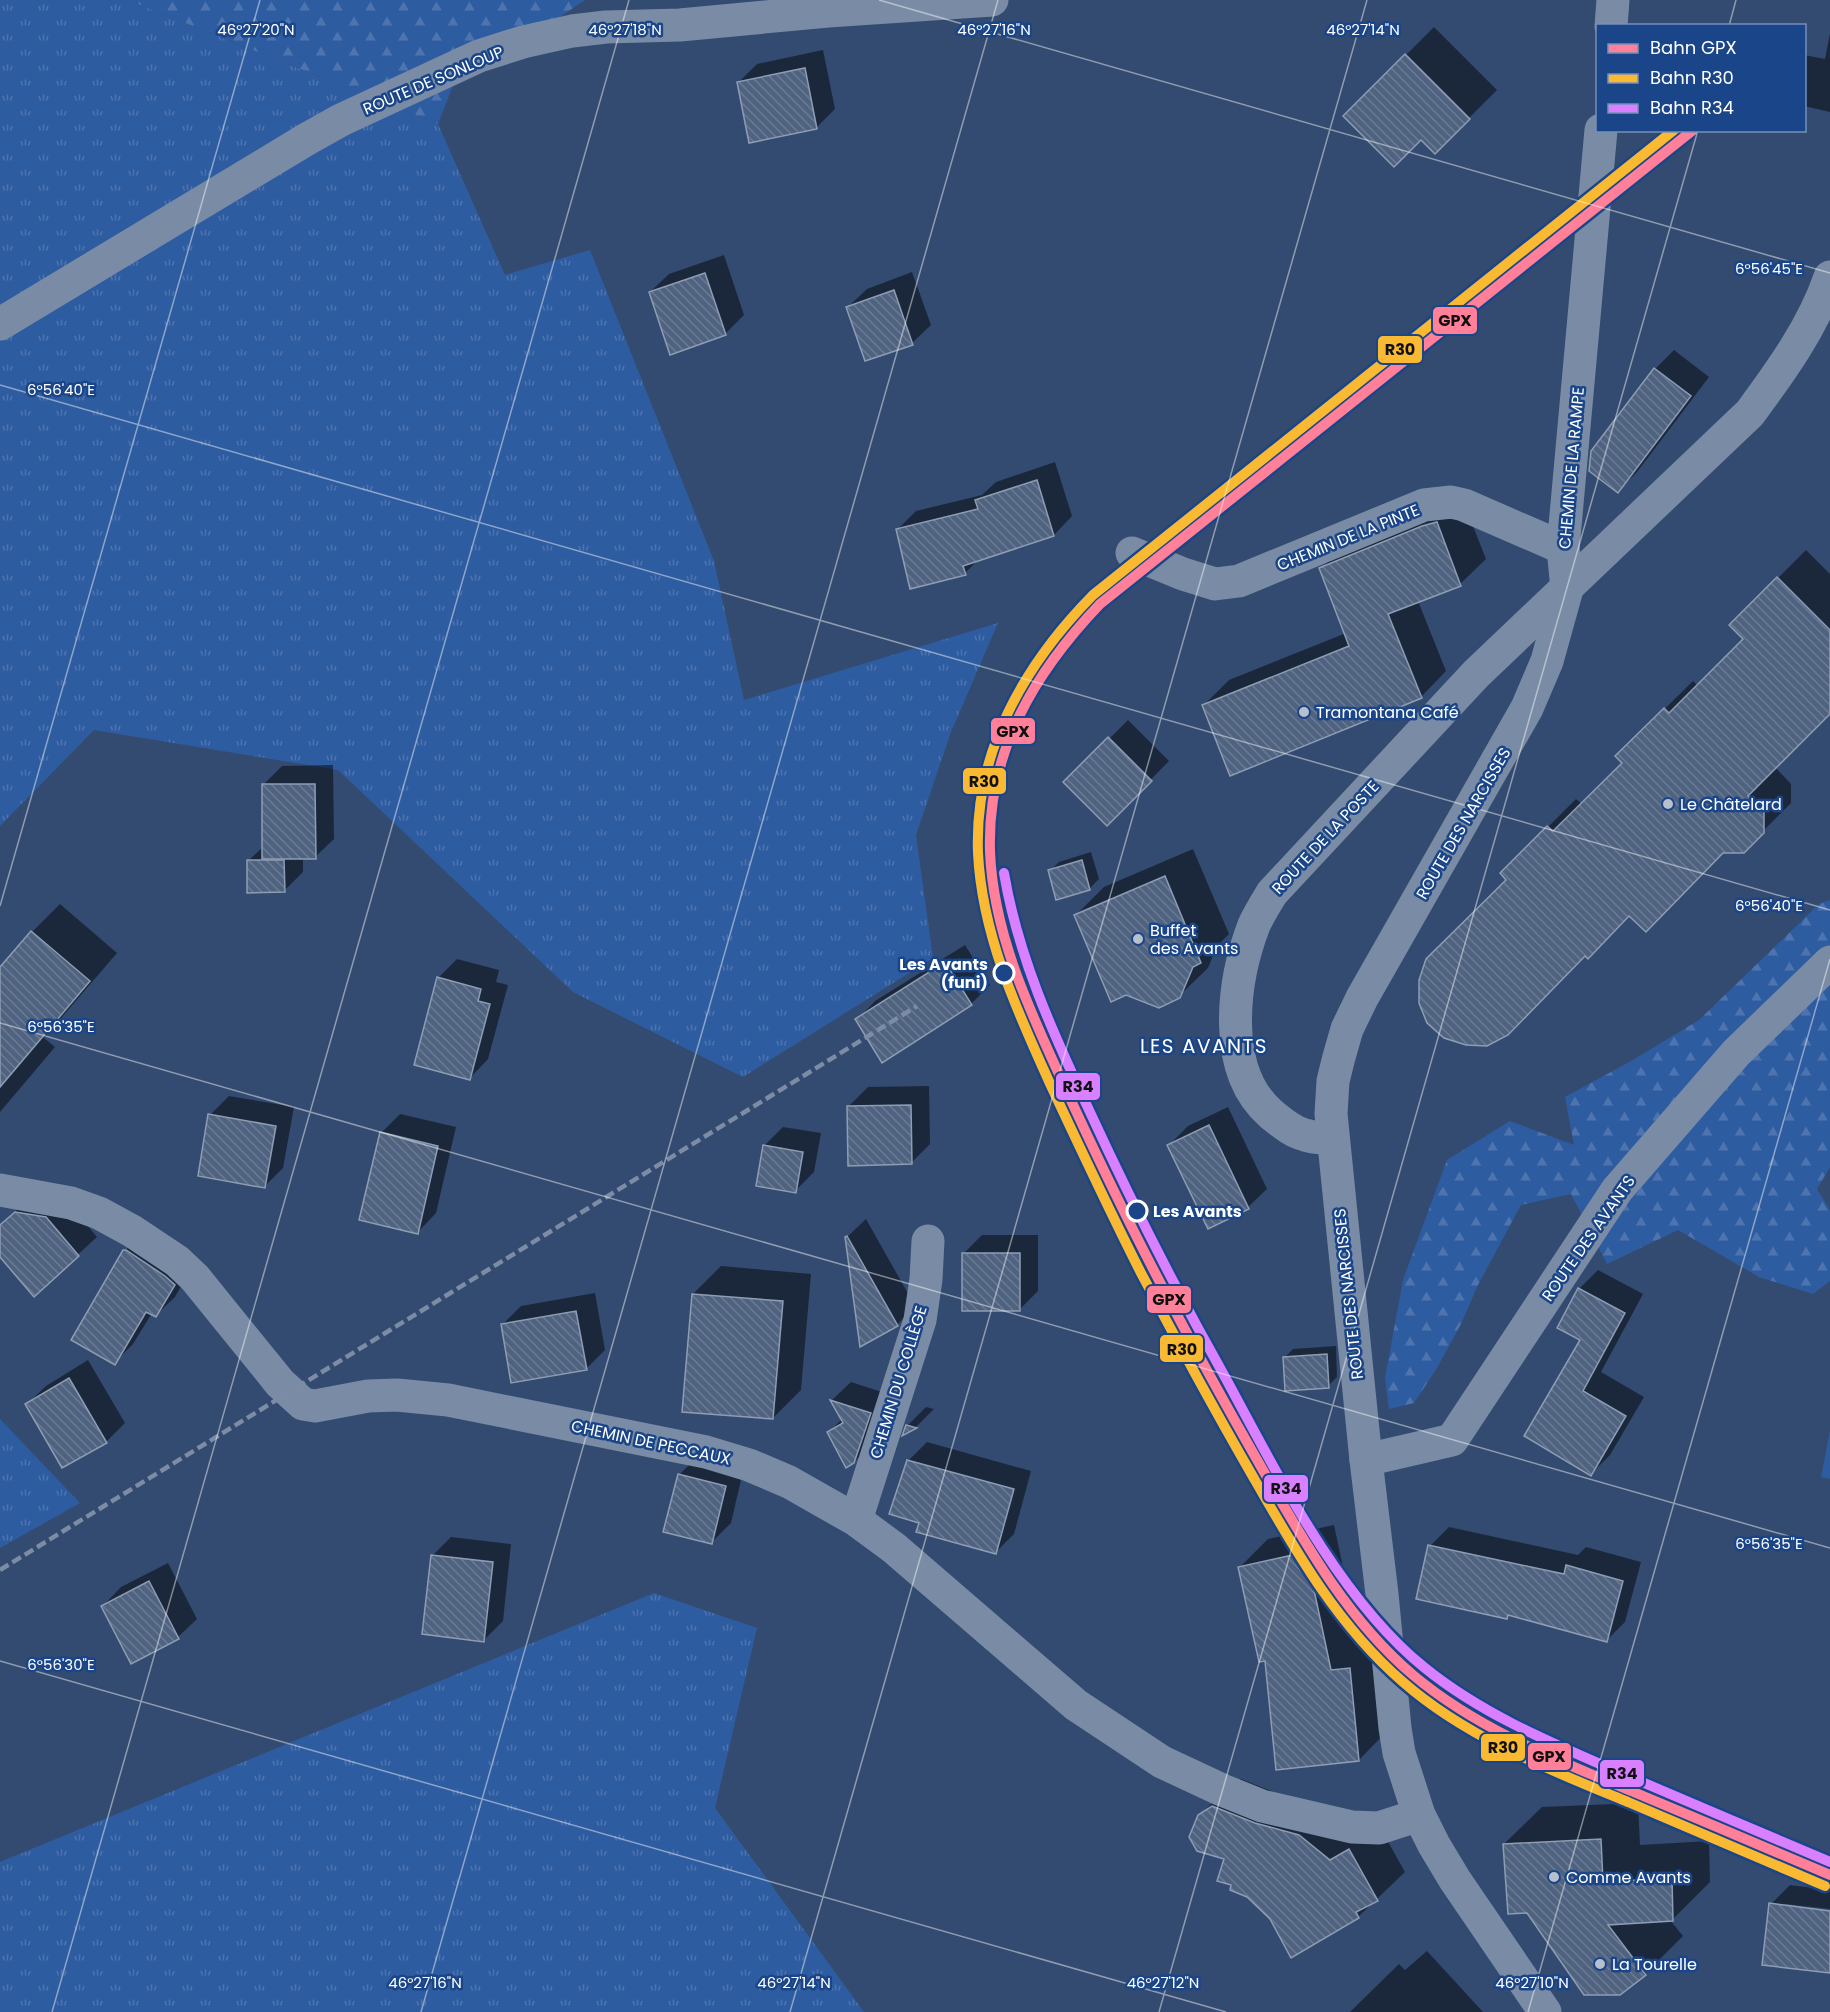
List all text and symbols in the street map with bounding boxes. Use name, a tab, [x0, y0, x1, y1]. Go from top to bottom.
text: 46°27'20"N	[217, 19, 295, 40]
text: 46°27'18"N	[588, 19, 662, 40]
text: 46°27'16"N	[957, 19, 1031, 40]
text: 46°27'14"N	[1326, 19, 1400, 40]
legend	[1596, 24, 1806, 132]
text: Bahn GPX	[1650, 35, 1737, 60]
street label: ROUTE DE SONLOUP	[359, 40, 507, 121]
text: Bahn R30	[1650, 65, 1734, 90]
text: Bahn R34	[1650, 95, 1734, 120]
text: 6°56'45"E	[1735, 258, 1803, 279]
line badge: GPX	[1432, 306, 1478, 335]
text: GPX	[1438, 309, 1472, 332]
line badge: R30	[1377, 335, 1423, 364]
text: R30	[1385, 338, 1415, 361]
text: 6°56'40"E	[27, 379, 95, 400]
street label: CHEMIN DE LA RAMPE	[1553, 386, 1590, 550]
street label: CHEMIN DE LA PINTE	[1273, 498, 1423, 577]
place label: Tramontana Café	[1316, 701, 1459, 724]
marker: Tramontana Café	[1297, 705, 1311, 719]
line badge: GPX	[990, 717, 1036, 745]
text: GPX	[996, 720, 1030, 743]
street label: ROUTE DES NARCISSES	[1411, 743, 1516, 903]
line badge: R30	[962, 767, 1007, 795]
text: R30	[969, 770, 999, 793]
street label: ROUTE DE LA POSTE	[1266, 775, 1384, 899]
place label: Le Châtelard	[1680, 793, 1782, 816]
marker: Le Châtelard	[1661, 797, 1675, 811]
text: 6°56'40"E	[1735, 895, 1803, 916]
place label: Buffet des Avants	[1150, 919, 1238, 960]
marker: Buffet des Avants	[1131, 932, 1145, 946]
place label: Les Avants (funi)	[899, 953, 988, 994]
marker: Les Avants (funi)	[993, 962, 1015, 984]
text: 6°56'35"E	[27, 1016, 95, 1037]
district label: LES AVANTS	[1140, 1032, 1268, 1060]
line badge: R34	[1055, 1072, 1101, 1101]
text: R34	[1063, 1075, 1094, 1098]
street label: ROUTE DES AVANTS	[1536, 1171, 1641, 1306]
marker: Les Avants	[1126, 1200, 1148, 1222]
place label: Les Avants	[1153, 1200, 1242, 1223]
street label: ROUTE DES NARCISSES	[1328, 1207, 1369, 1381]
line badge: GPX	[1146, 1285, 1192, 1314]
text: GPX	[1152, 1288, 1186, 1311]
street label: CHEMIN DU COLLÈGE	[864, 1303, 933, 1461]
line badge: R30	[1159, 1334, 1204, 1363]
text: R30	[1167, 1338, 1197, 1361]
street label: CHEMIN DE PECCAUX	[569, 1414, 733, 1471]
line badge: R34	[1263, 1474, 1309, 1503]
text: R34	[1271, 1477, 1302, 1500]
text: 6°56'35"E	[1735, 1533, 1803, 1554]
text: 6°56'30"E	[27, 1654, 95, 1675]
line badge: R30	[1480, 1733, 1526, 1762]
text: R30	[1488, 1736, 1518, 1759]
line badge: GPX	[1527, 1742, 1572, 1771]
text: GPX	[1532, 1745, 1566, 1768]
line badge: R34	[1599, 1759, 1645, 1788]
text: R34	[1607, 1762, 1638, 1785]
place label: Comme Avants	[1566, 1866, 1691, 1889]
marker: Comme Avants	[1547, 1870, 1561, 1884]
place label: La Tourelle	[1612, 1953, 1697, 1976]
marker: La Tourelle	[1593, 1957, 1607, 1971]
text: 46°27'16"N	[388, 1972, 462, 1993]
text: 46°27'14"N	[757, 1972, 831, 1993]
text: 46°27'12"N	[1127, 1972, 1199, 1993]
text: 46°27'10"N	[1495, 1972, 1569, 1993]

